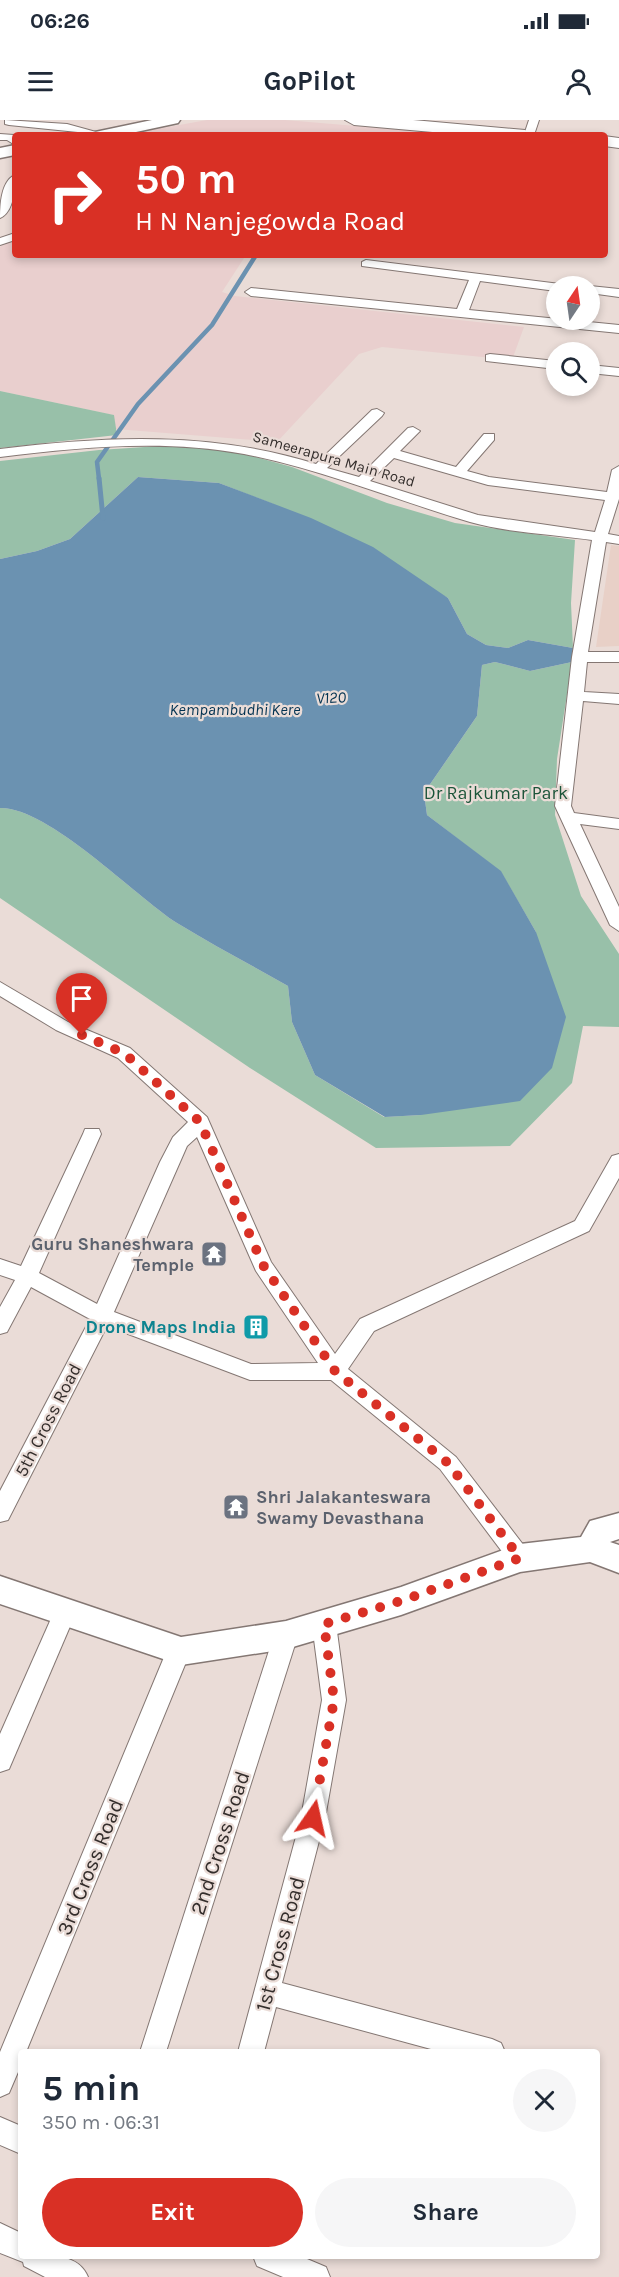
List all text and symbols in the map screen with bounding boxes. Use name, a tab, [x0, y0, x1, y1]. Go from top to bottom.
text: 06:26	[30, 8, 90, 34]
icon: menu	[24, 65, 57, 98]
text: GoPilot	[263, 65, 356, 97]
icon: person	[562, 65, 595, 98]
text: 50 m	[135, 154, 237, 204]
icon: right	[36, 156, 114, 234]
text: H N Nanjegowda Road	[135, 205, 405, 237]
north arrow	[546, 276, 600, 330]
map controls	[546, 276, 600, 396]
button: search	[546, 342, 600, 396]
street label: Sameerapura Main Road	[251, 427, 417, 491]
water label: V120	[316, 687, 347, 708]
water label: Kempambudhi Kere	[170, 700, 301, 719]
park label: Dr Rajkumar Park	[424, 782, 568, 804]
pin	[56, 973, 107, 1035]
icon: arrive	[65, 982, 98, 1015]
place label: Guru Shaneshwara Temple	[31, 1233, 194, 1276]
temple icon: Guru Shaneshwara Temple	[199, 1239, 229, 1269]
building icon: Drone Maps India	[241, 1312, 271, 1342]
place label: Drone Maps India	[86, 1316, 236, 1338]
street label: 5th Cross Road	[10, 1360, 86, 1480]
place label: Shri Jalakanteswara Swamy Devasthana	[256, 1486, 431, 1529]
temple icon: Shri Jalakanteswara Swamy Devasthana	[221, 1492, 251, 1522]
street label: 2nd Cross Road	[185, 1768, 255, 1918]
position arrow	[281, 1786, 345, 1850]
street label: 3rd Cross Road	[52, 1795, 128, 1939]
street label: 1st Cross Road	[251, 1874, 309, 2014]
text: 5 min	[42, 2067, 140, 2109]
button: close	[513, 2069, 576, 2132]
text: 350 m · 06:31	[42, 2111, 160, 2134]
button: Exit	[42, 2178, 303, 2247]
button: Share	[315, 2178, 576, 2247]

